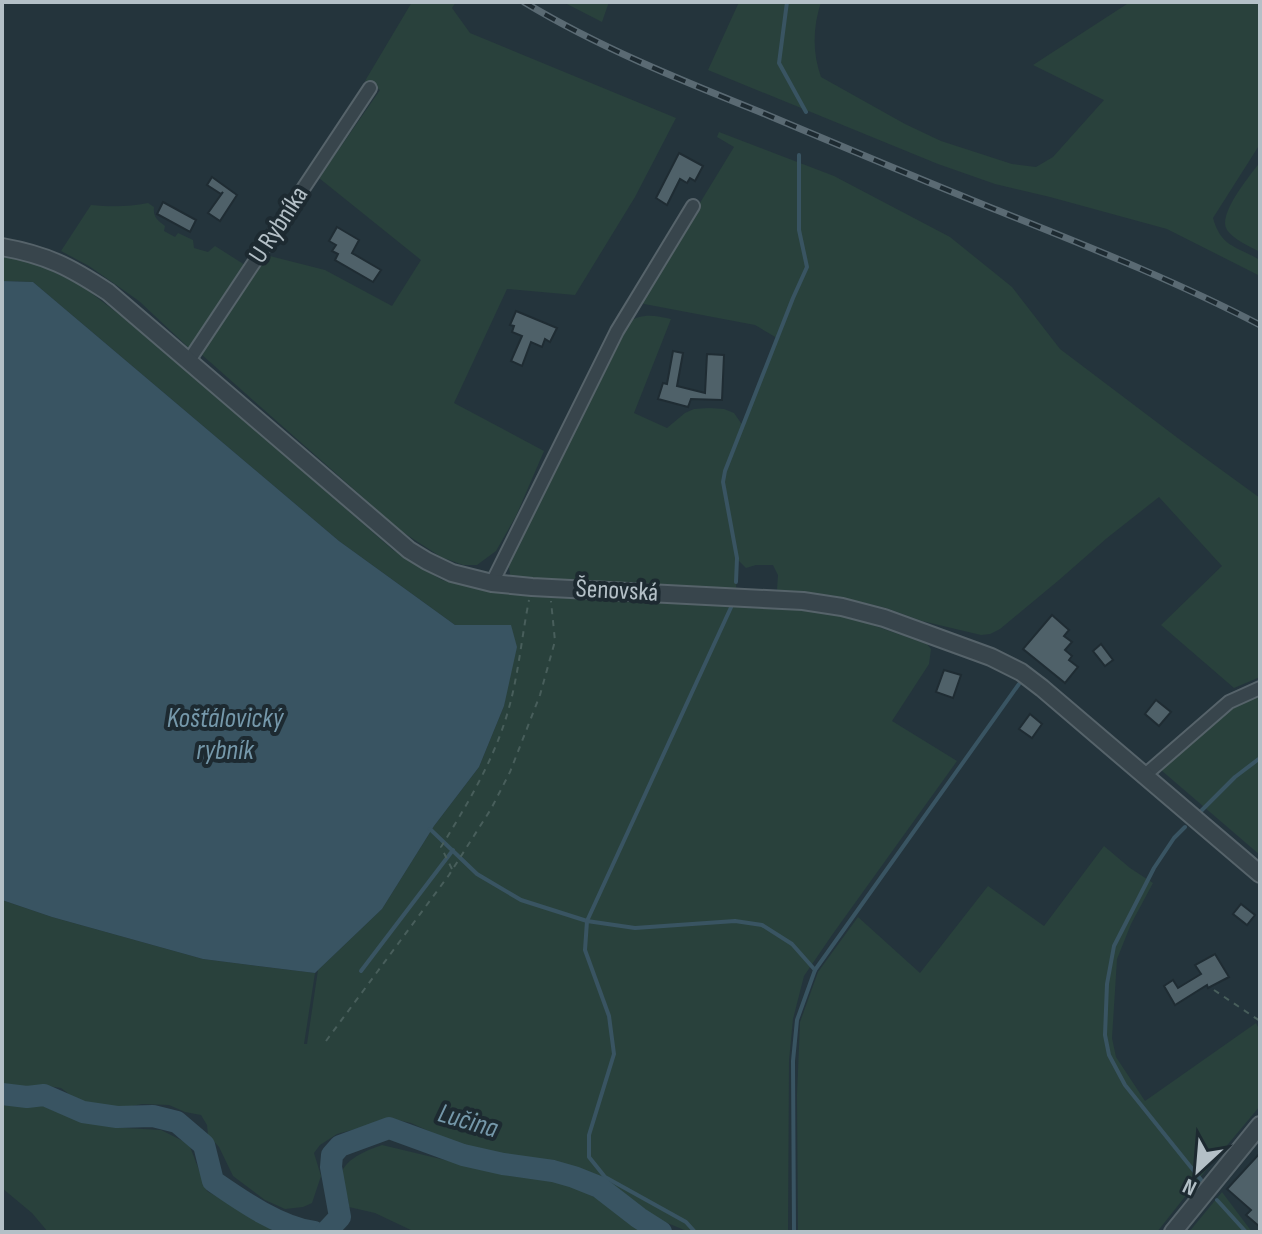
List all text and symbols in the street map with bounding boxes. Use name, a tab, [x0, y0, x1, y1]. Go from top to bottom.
street label: U Rybníka	[243, 181, 315, 269]
street label: Šenovská	[575, 573, 659, 609]
water label: Košťálovický rybník	[167, 702, 285, 767]
water label: Lučina	[434, 1097, 502, 1145]
north arrow	[1158, 1130, 1238, 1210]
text: N	[1179, 1172, 1201, 1201]

